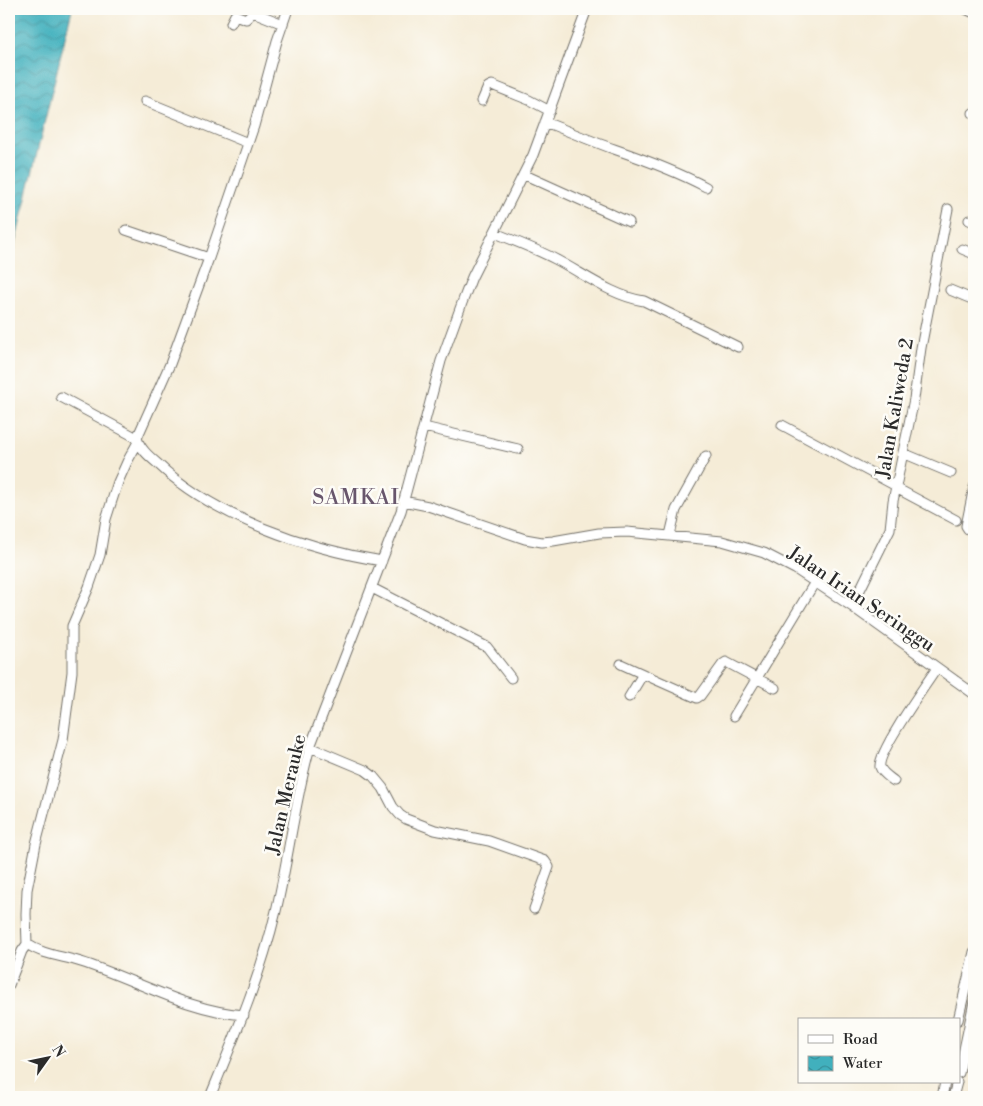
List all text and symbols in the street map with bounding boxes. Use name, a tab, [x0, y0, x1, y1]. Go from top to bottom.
street label: Jalan Kaliweda 2	[871, 336, 919, 481]
district label: SAMKAI	[312, 485, 400, 511]
street label: Jalan Irian Seringgu	[782, 540, 940, 657]
street label: Jalan Merauke	[260, 732, 311, 858]
legend	[798, 1018, 960, 1084]
text: Road	[843, 1030, 878, 1049]
north arrow	[22, 1034, 72, 1084]
text: N	[47, 1042, 69, 1061]
text: Water	[842, 1054, 883, 1073]

